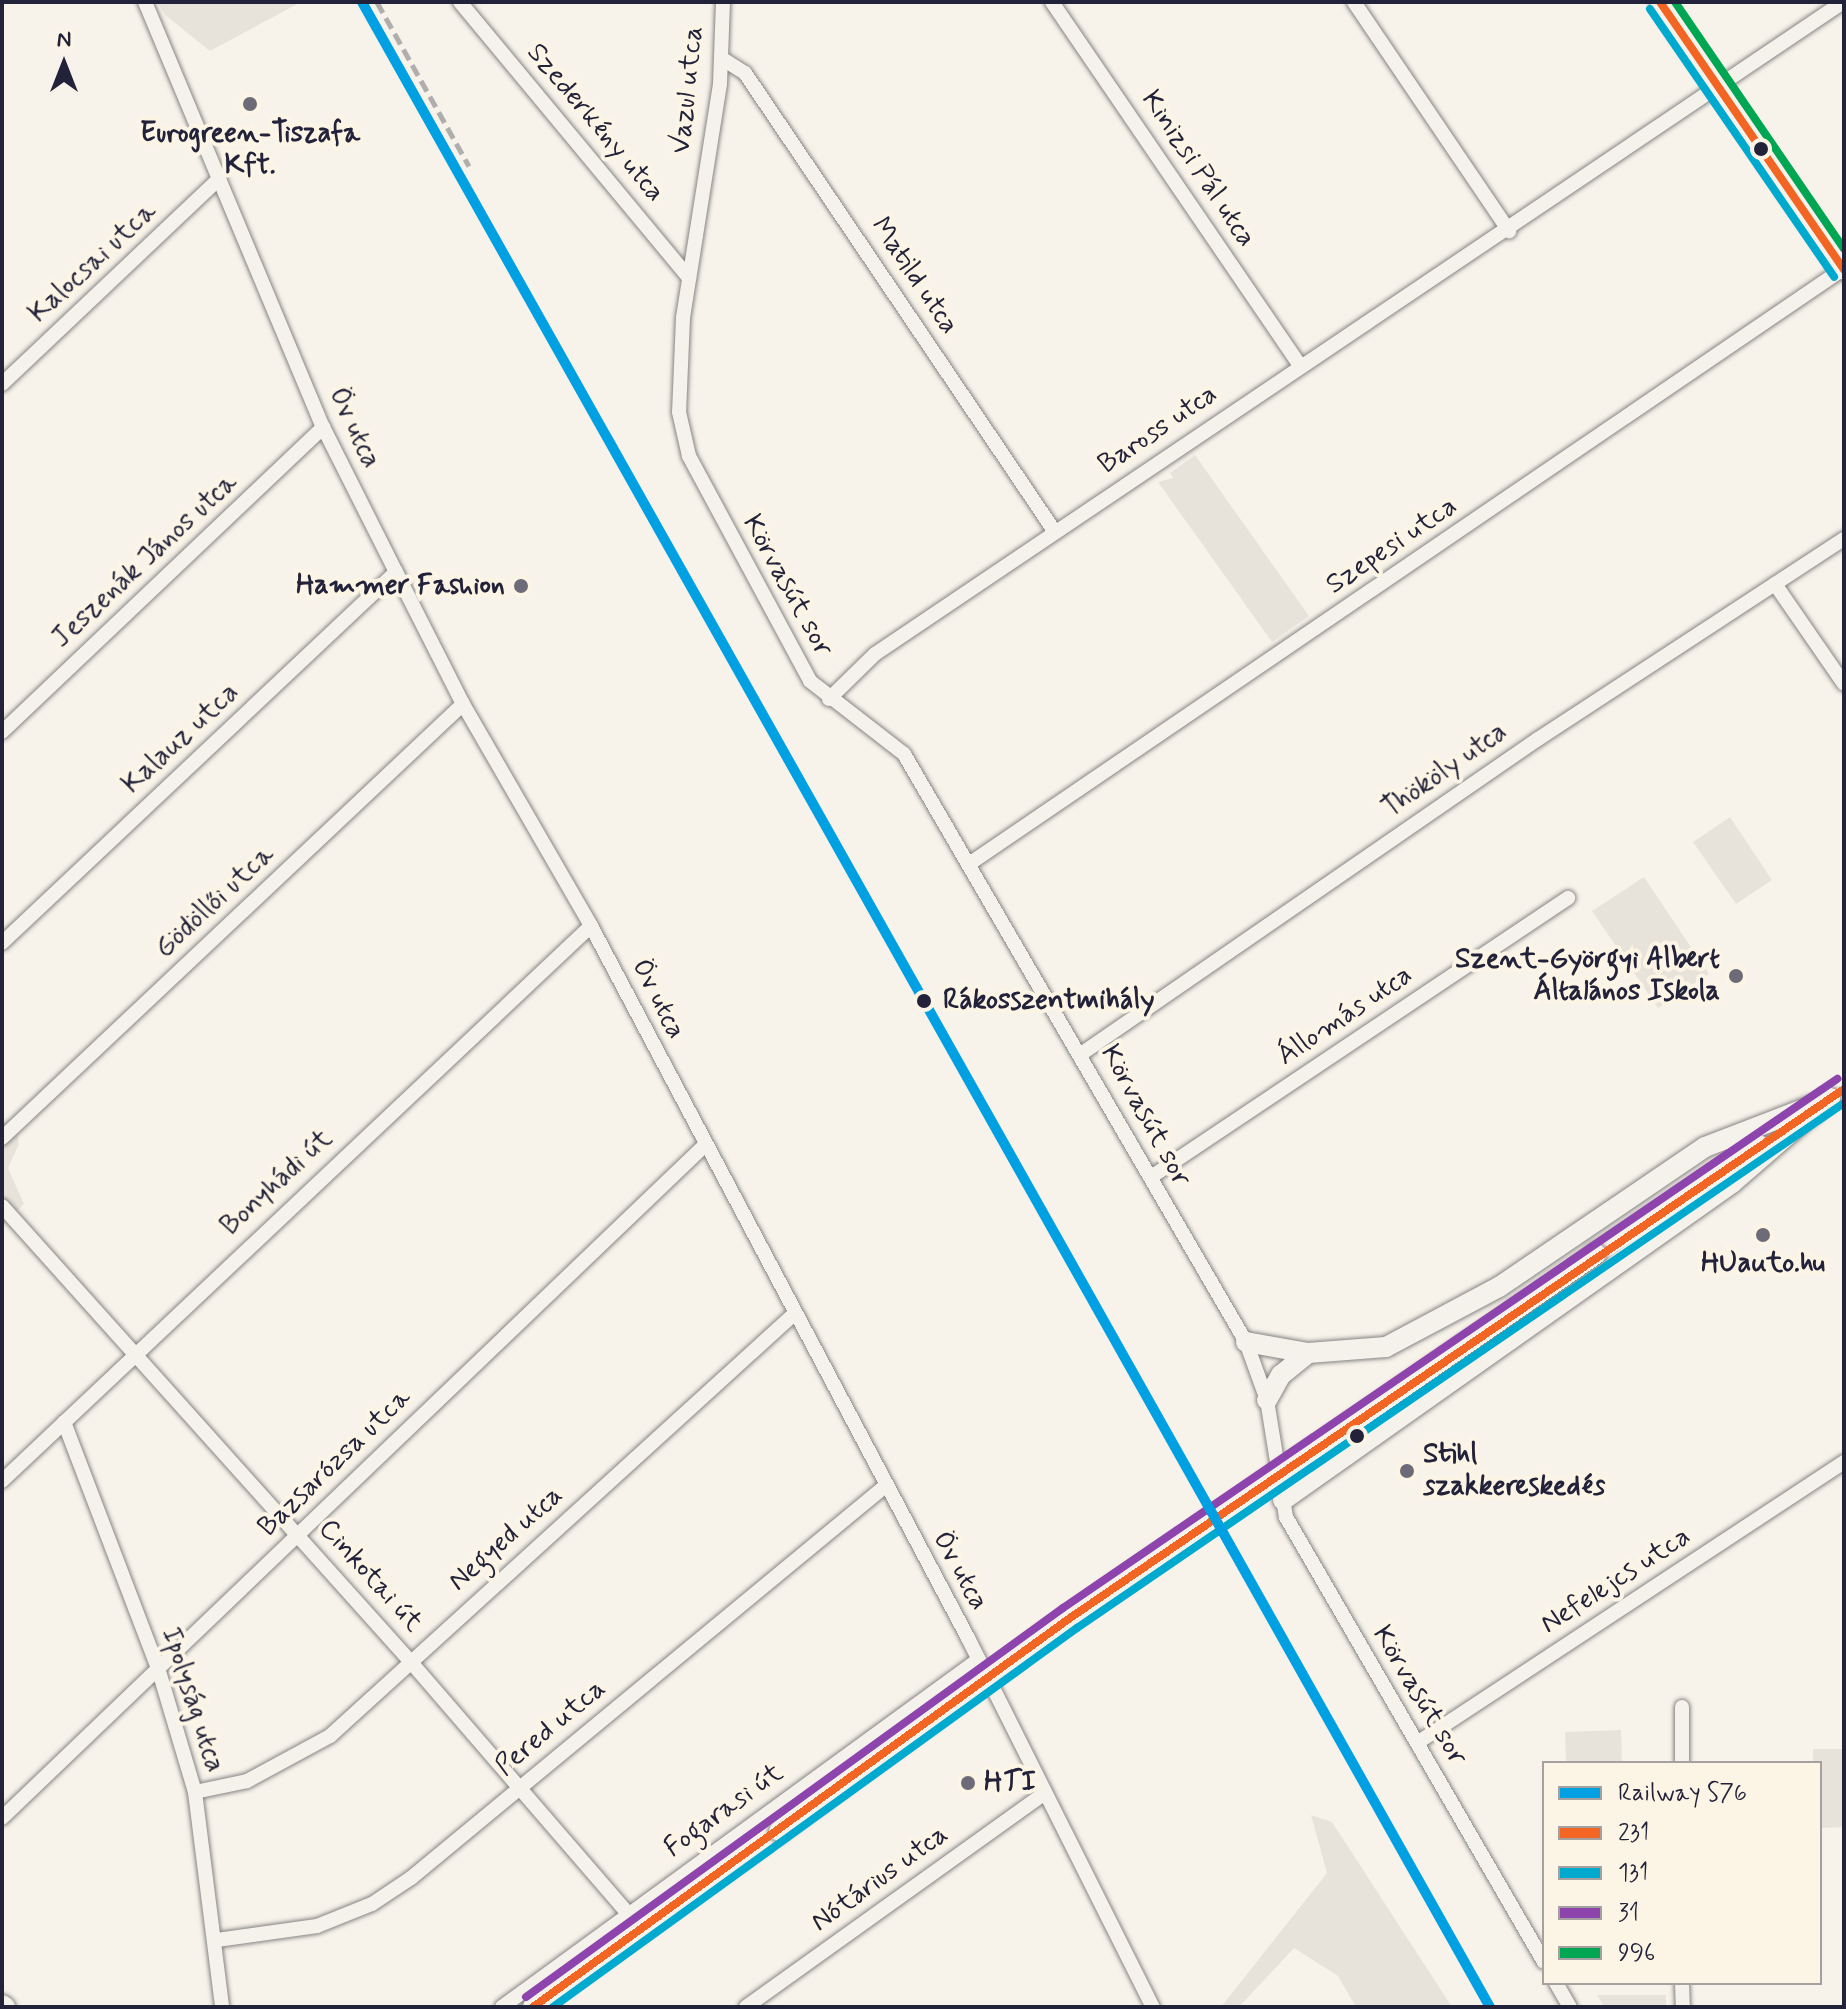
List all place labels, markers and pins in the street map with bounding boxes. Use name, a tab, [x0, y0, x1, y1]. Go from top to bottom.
marker: Eurogreen-Tiszafa Kft.	[241, 95, 259, 113]
place label: Eurogreen-Tiszafa Kft.	[140, 117, 360, 183]
unlabelled marker	[1753, 141, 1769, 157]
place label: Hammer Fashion	[300, 569, 505, 603]
marker: Hammer Fashion	[512, 577, 530, 595]
place label: Szent-Györgyi Albert Általános Iskola	[1454, 943, 1720, 1009]
marker: Szent-Györgyi Albert Általános Iskola	[1727, 967, 1745, 985]
place label: Rákosszentmihály	[943, 984, 1155, 1018]
marker: Rákosszentmihály	[912, 989, 936, 1013]
marker: HUauto.hu	[1754, 1226, 1772, 1244]
place label: HUauto.hu	[1701, 1247, 1825, 1281]
unlabelled marker	[1349, 1428, 1365, 1444]
place label: Stihl szakkereskedés	[1423, 1438, 1605, 1504]
marker: Stihl szakkereskedés	[1398, 1462, 1416, 1480]
place label: HTI	[984, 1766, 1036, 1800]
marker: HTI	[959, 1774, 977, 1792]

